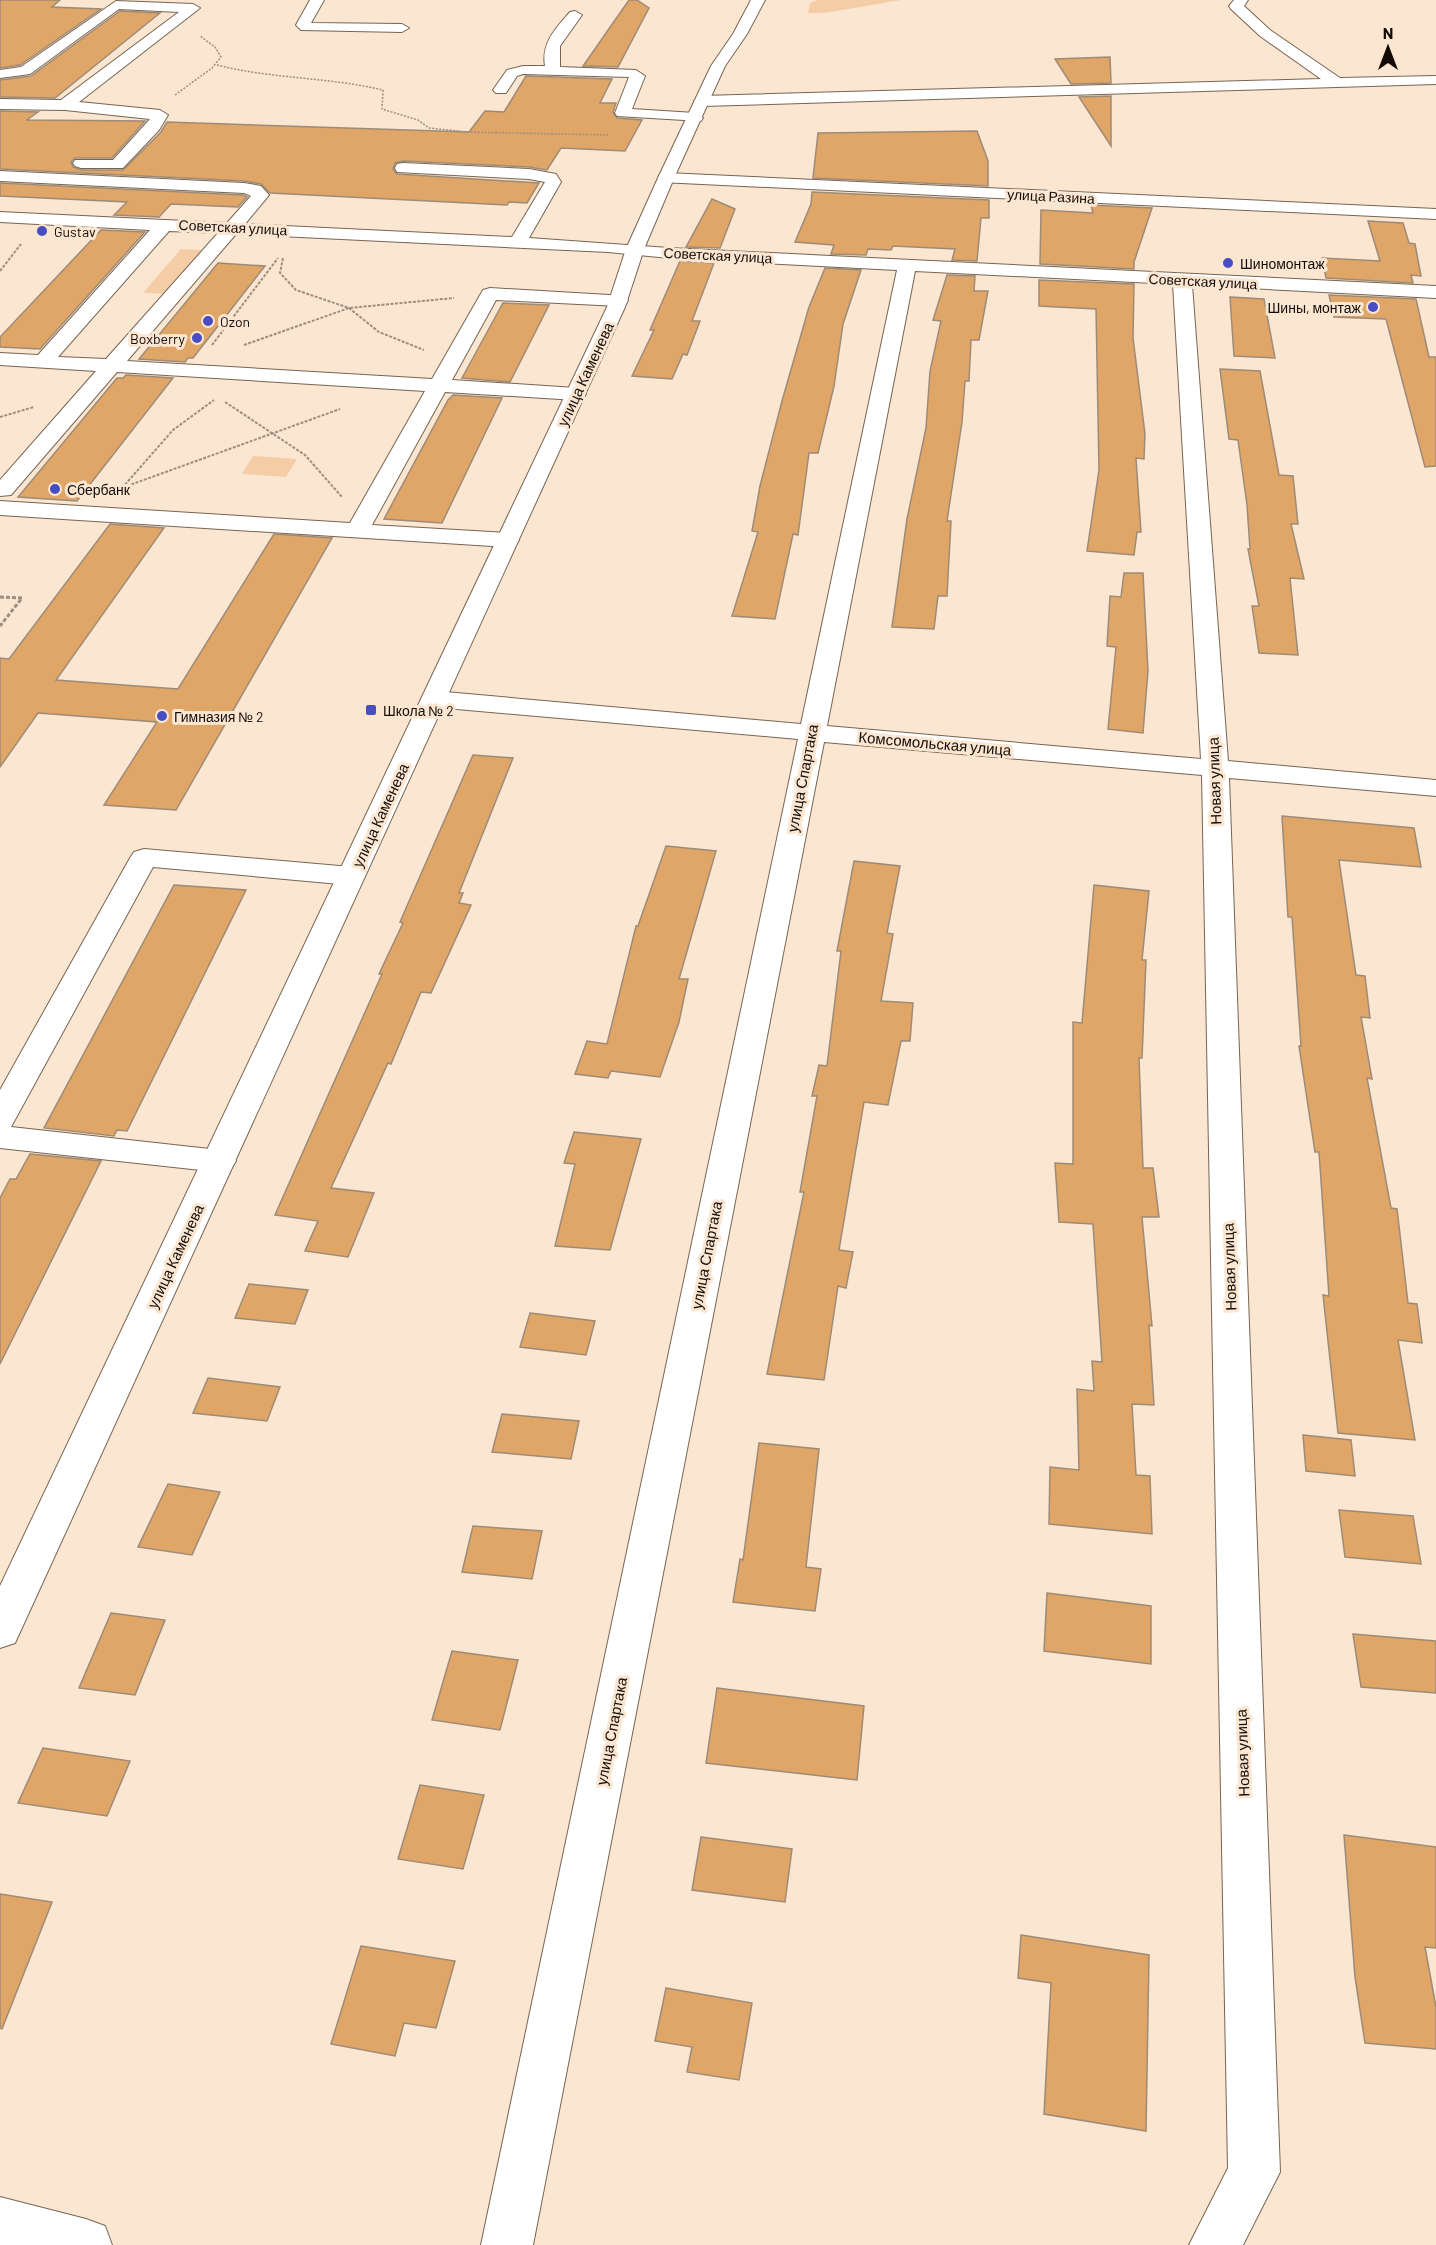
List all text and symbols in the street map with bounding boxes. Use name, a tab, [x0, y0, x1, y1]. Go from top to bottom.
north arrow	[1358, 18, 1418, 78]
text: N	[1383, 23, 1393, 42]
street label: улица Разина	[1007, 185, 1095, 207]
street label: Советская улица	[178, 216, 288, 238]
place label: Gustav	[54, 223, 96, 240]
marker: Gustav	[35, 224, 49, 238]
street label: Советская улица	[663, 244, 773, 266]
place label: Шиномонтаж	[1240, 255, 1325, 272]
marker: Шиномонтаж	[1221, 256, 1235, 270]
street label: Советская улица	[1148, 270, 1258, 292]
place label: Шины, монтаж	[1268, 299, 1362, 316]
marker: Шины, монтаж	[1366, 300, 1380, 314]
place label: Ozon	[220, 313, 250, 330]
marker: Ozon	[201, 314, 215, 328]
street label: улица Каменева	[553, 319, 617, 429]
place label: Boxberry	[130, 330, 186, 347]
marker: Boxberry	[190, 331, 204, 345]
place label: Сбербанк	[67, 481, 131, 498]
marker: Сбербанк	[48, 482, 62, 496]
place label: Школа № 2	[383, 702, 454, 719]
marker: Школа № 2	[364, 703, 378, 717]
place label: Гимназия № 2	[174, 708, 264, 725]
marker: Гимназия № 2	[155, 709, 169, 723]
street label: улица Спартака	[783, 722, 821, 834]
street label: Комсомольская улица	[858, 727, 1013, 759]
street label: Новая улица	[1203, 736, 1225, 825]
street label: улица Каменева	[348, 760, 412, 870]
street label: улица Спартака	[687, 1199, 725, 1311]
street label: улица Каменева	[143, 1201, 207, 1311]
street label: Новая улица	[1218, 1222, 1240, 1311]
street label: улица Спартака	[592, 1675, 630, 1787]
street label: Новая улица	[1231, 1708, 1253, 1797]

